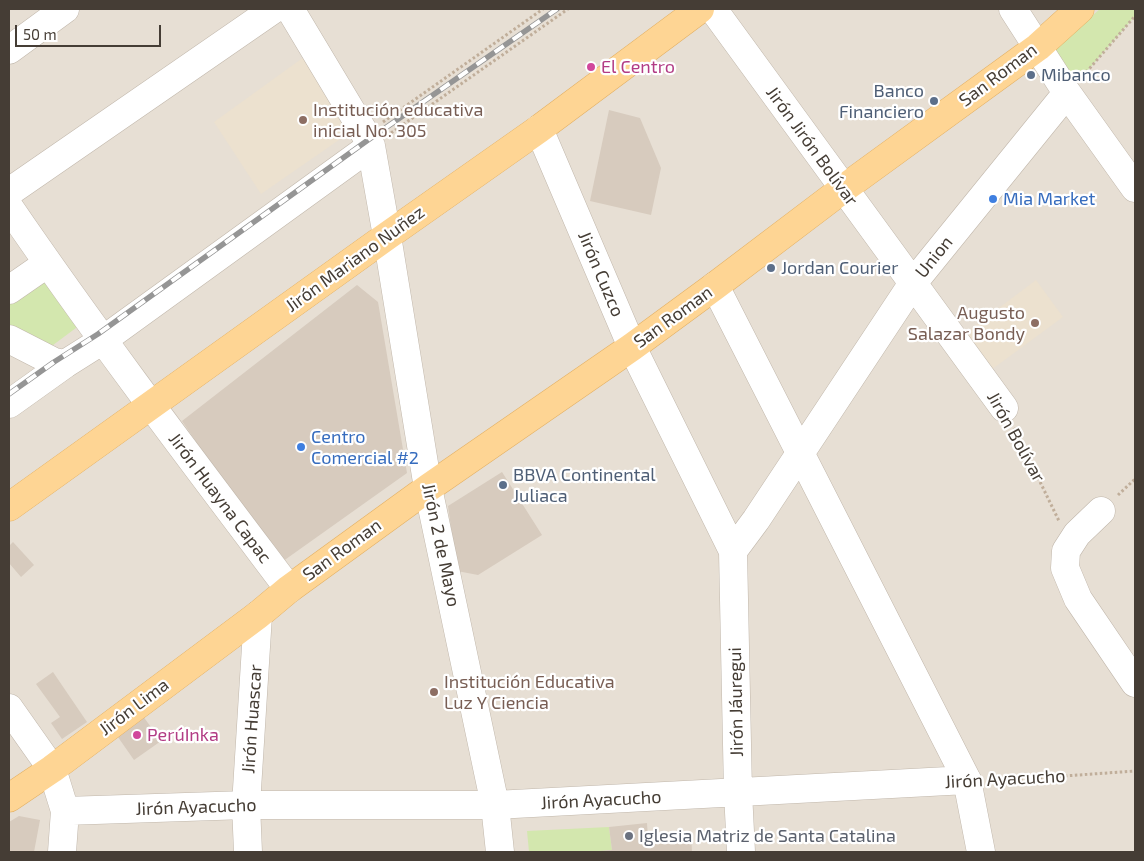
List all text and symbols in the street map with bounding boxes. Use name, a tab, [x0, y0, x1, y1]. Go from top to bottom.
scale bar	[18, 15, 164, 47]
text: 50 m	[23, 25, 57, 43]
street label: San Roman	[955, 39, 1041, 111]
place label: El Centro	[601, 56, 675, 78]
marker: El Centro	[585, 61, 597, 73]
place label: Mibanco	[1041, 64, 1111, 86]
marker: Mibanco	[1025, 69, 1037, 81]
place label: Banco Financiero	[839, 80, 924, 122]
street label: Jirón Jirón Bolívar	[761, 82, 863, 210]
marker: Banco Financiero	[928, 95, 940, 107]
place label: Institución educativa inicial No. 305	[313, 99, 483, 142]
marker: Institución educativa inicial No. 305	[297, 114, 309, 126]
place label: Mia Market	[1003, 188, 1095, 210]
marker: Mia Market	[987, 193, 999, 205]
street label: Jirón Mariano Nuñez	[281, 201, 429, 317]
street label: Jirón Cuzco	[573, 228, 629, 320]
street label: Union	[911, 232, 957, 282]
place label: Jordan Courier	[781, 257, 898, 279]
marker: Jordan Courier	[765, 262, 777, 274]
street label: San Roman	[630, 281, 716, 353]
place label: Augusto Salazar Bondy	[908, 302, 1025, 344]
marker: Augusto Salazar Bondy	[1029, 317, 1041, 329]
street label: Jirón Bolívar	[982, 388, 1050, 486]
place label: Centro Comercial #2	[311, 426, 419, 468]
street label: Jirón Huayna Capac	[164, 429, 276, 567]
marker: Centro Comercial #2	[295, 441, 307, 453]
place label: BBVA Continental Juliaca	[513, 464, 656, 506]
marker: BBVA Continental Juliaca	[497, 479, 509, 491]
street label: Jirón 2 de Mayo	[417, 481, 465, 609]
street label: San Roman	[299, 514, 385, 586]
street label: Jirón Jáuregui	[724, 647, 748, 757]
street label: Jirón Huascar	[237, 664, 267, 774]
place label: Institución Educativa Luz Y Ciencia	[444, 671, 615, 714]
street label: Jirón Lima	[95, 674, 173, 740]
marker: Institución Educativa Luz Y Ciencia	[428, 686, 440, 698]
place label: PerúInka	[147, 724, 219, 746]
marker: PerúInka	[131, 729, 143, 741]
street label: Jirón Ayacucho	[944, 765, 1066, 793]
street label: Jirón Ayacucho	[540, 786, 662, 814]
street label: Jirón Ayacucho	[135, 794, 257, 820]
place label: Iglesia Matriz de Santa Catalina	[639, 825, 896, 847]
marker: Iglesia Matriz de Santa Catalina	[623, 830, 635, 842]

